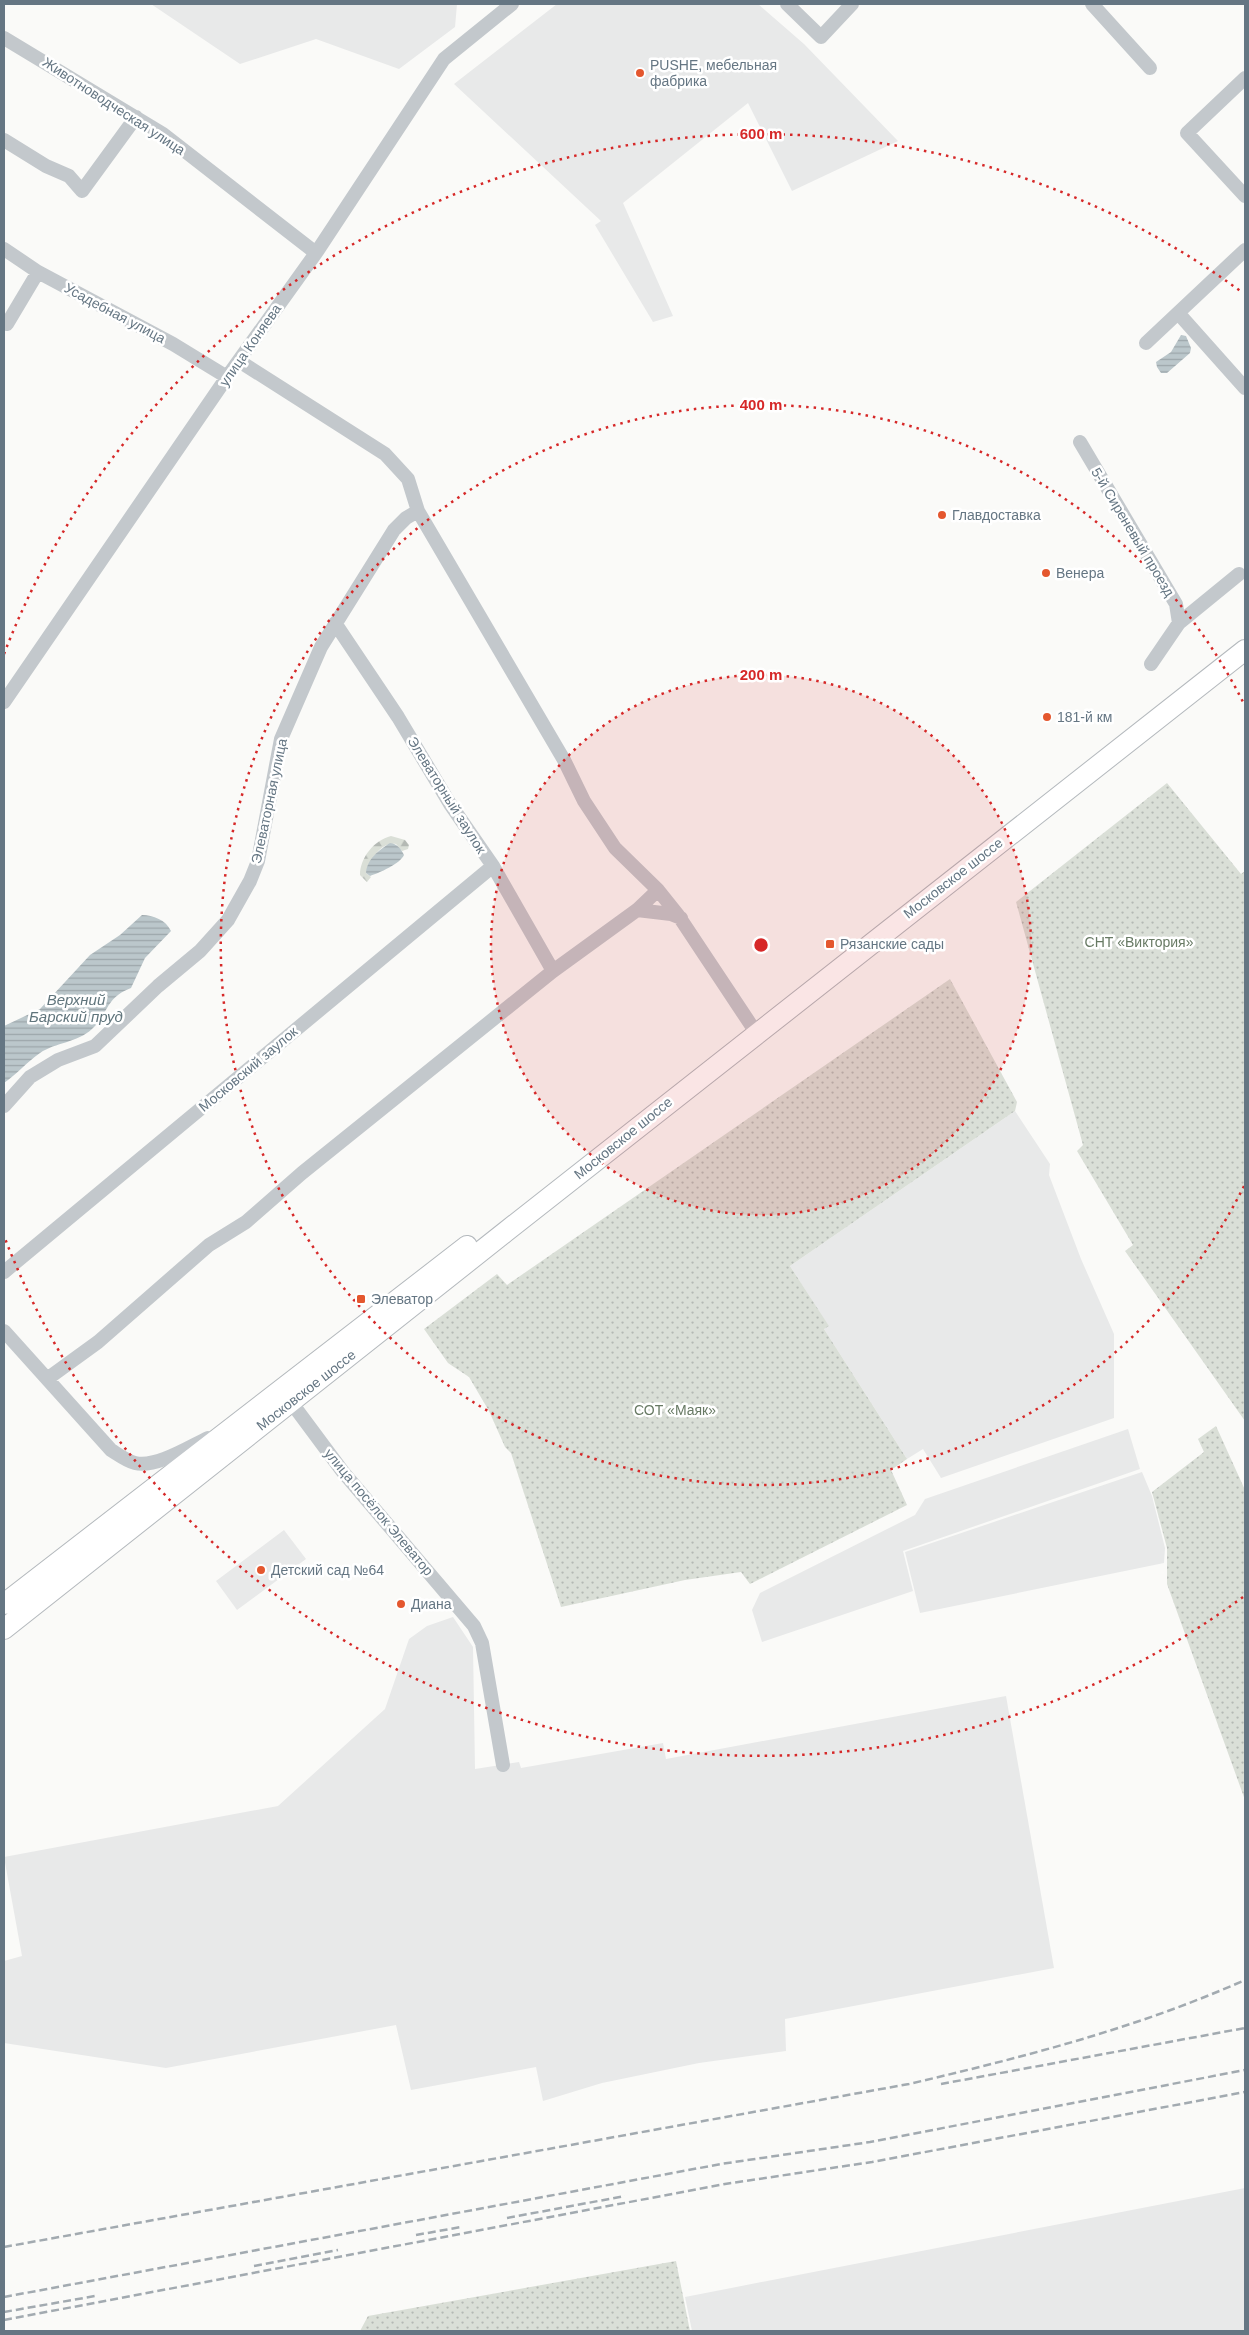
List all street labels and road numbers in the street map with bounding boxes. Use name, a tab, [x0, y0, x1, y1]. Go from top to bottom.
street label: Животноводческая улица	[40, 54, 188, 158]
street label: Усадебная улица	[62, 280, 168, 346]
street label: улица Коняева	[216, 301, 284, 389]
street label: 5-й Сиреневый проезд	[1088, 465, 1178, 599]
street label: Элеваторный заулок	[405, 734, 490, 857]
street label: Элеваторная улица	[248, 737, 290, 865]
street label: Московское шоссе	[900, 834, 1006, 922]
street label: Московский заулок	[196, 1023, 301, 1115]
street label: Московское шоссе	[571, 1093, 675, 1182]
street label: Московское шоссе	[253, 1346, 359, 1434]
street label: улица посёлок Элеватор	[321, 1445, 437, 1579]

